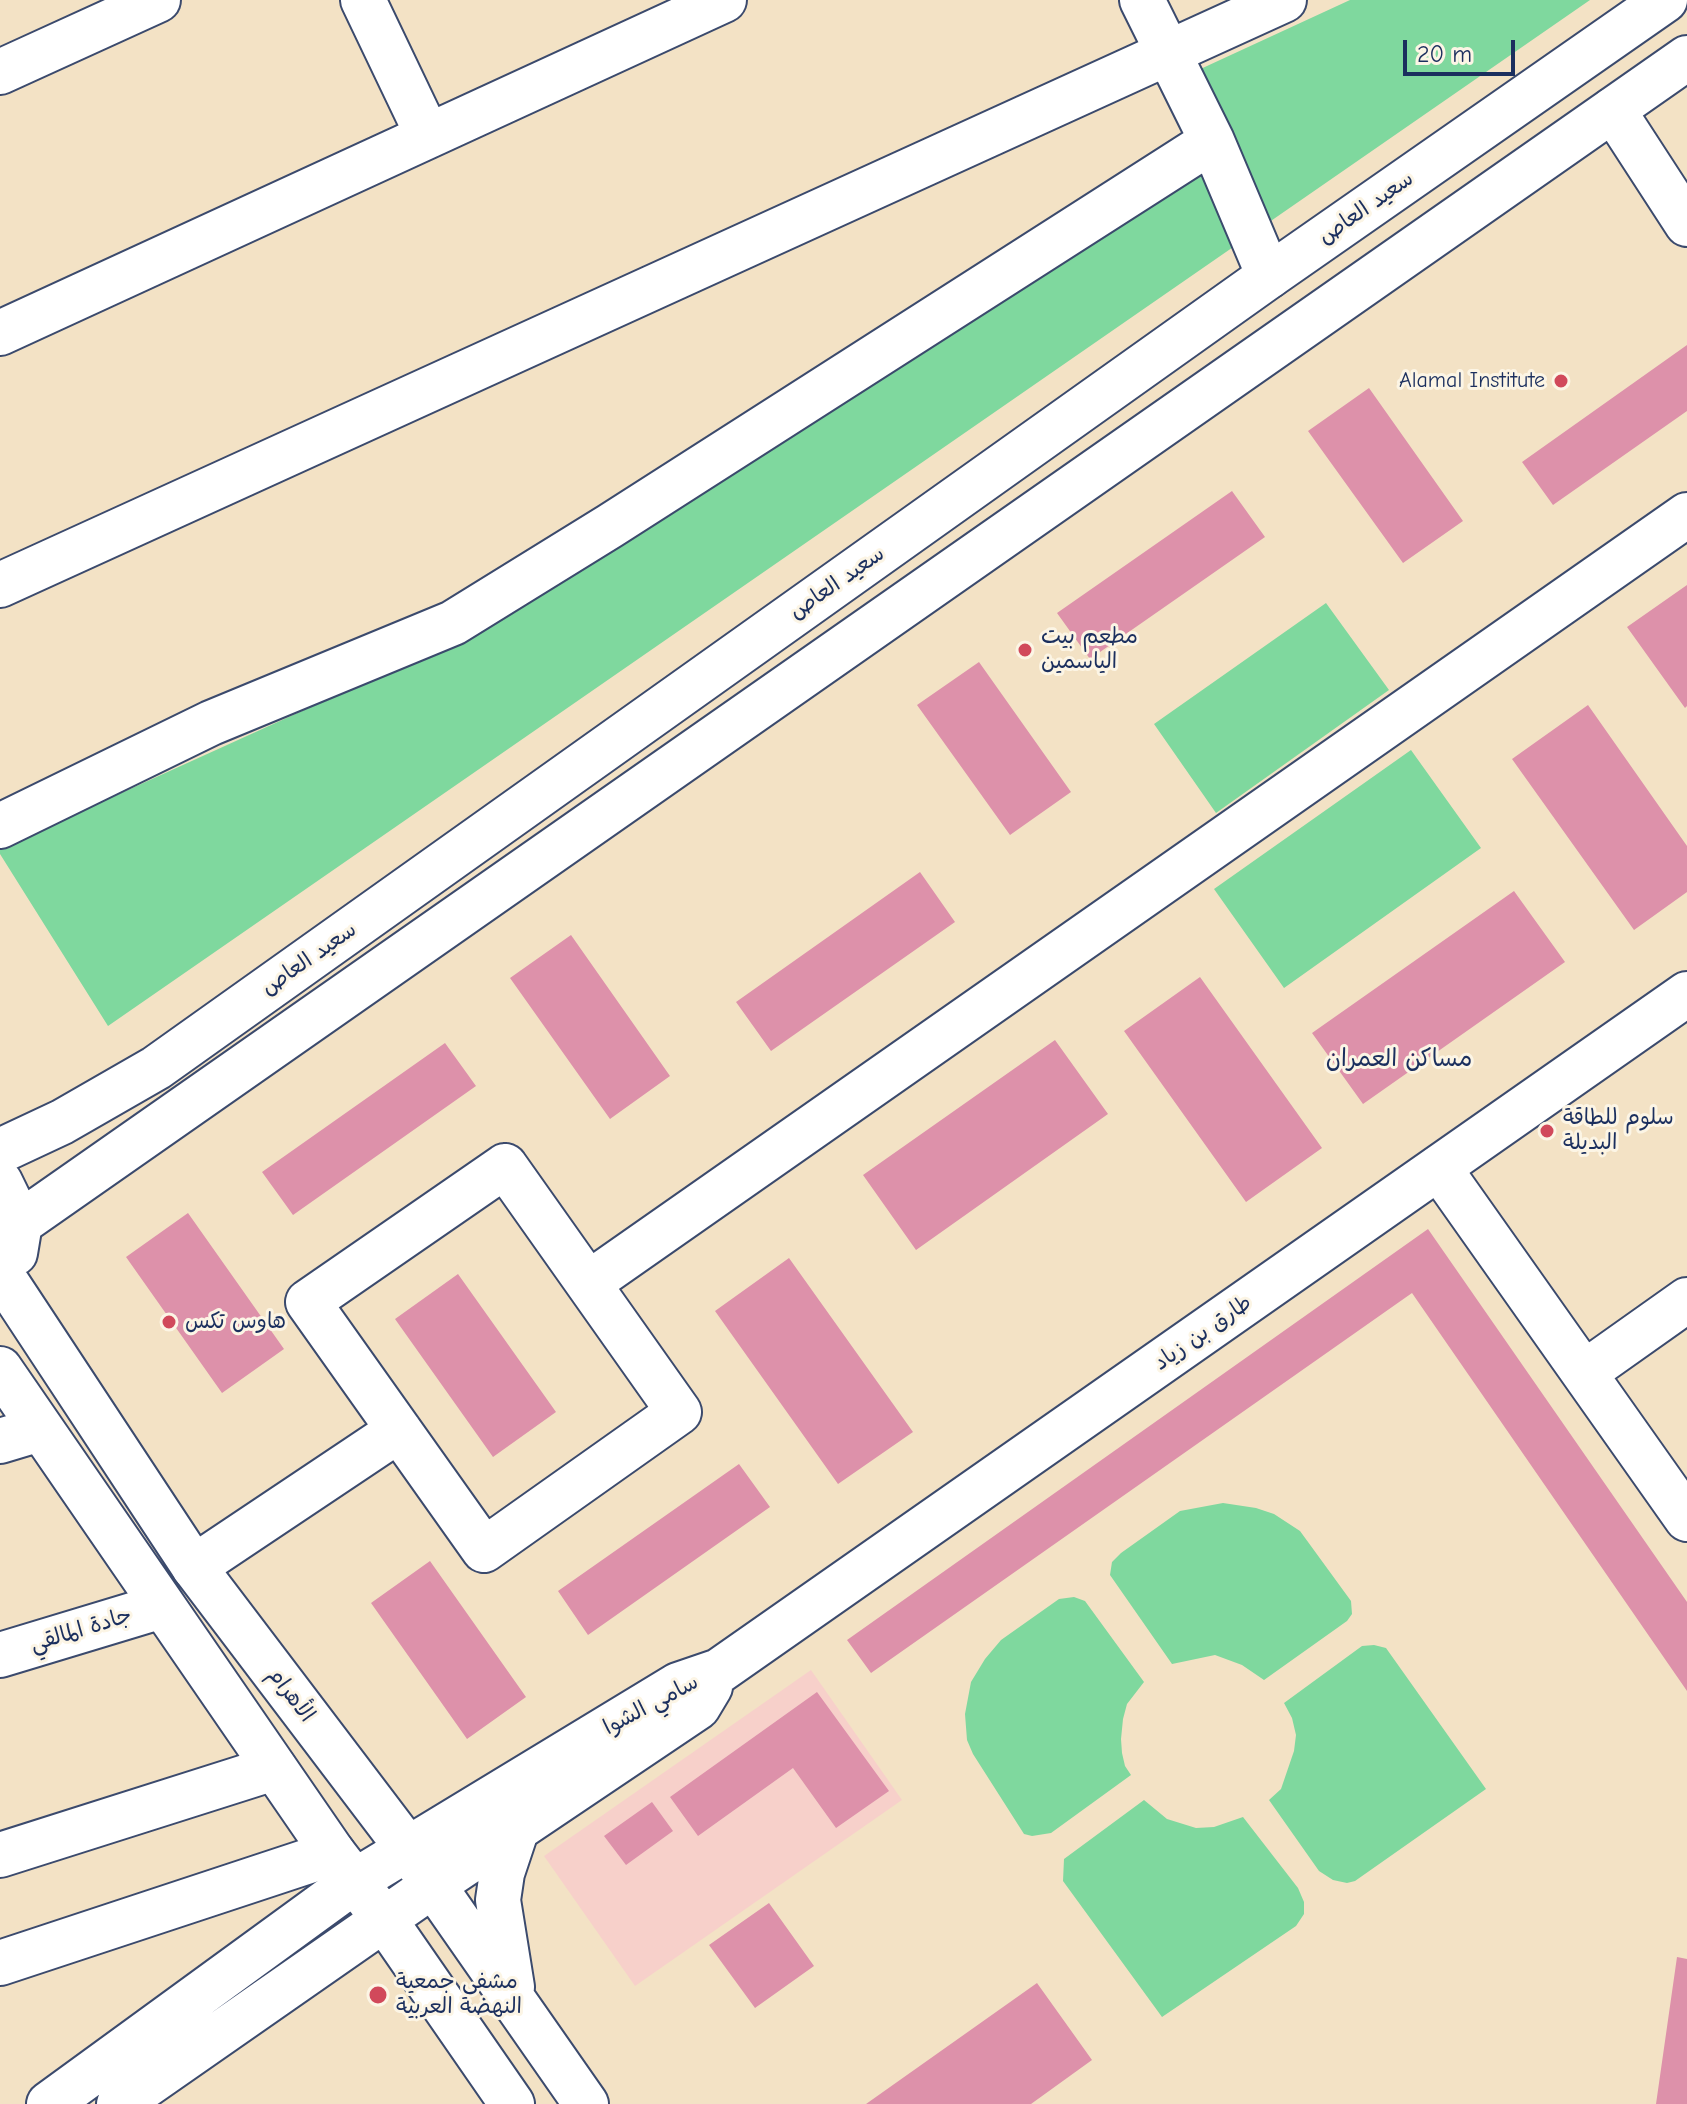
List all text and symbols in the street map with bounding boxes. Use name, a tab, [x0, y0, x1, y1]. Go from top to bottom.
scale bar	[1407, 24, 1519, 74]
text: 20 m	[1417, 40, 1472, 68]
street label: سعيد العاص	[1313, 166, 1419, 250]
place label: Alamal Institute	[1399, 368, 1545, 394]
marker: Alamal Institute	[1552, 372, 1570, 390]
street label: سعيد العاص	[784, 541, 890, 625]
place label: مطعم بيت الياسمين	[1041, 624, 1138, 676]
marker: مطعم بيت الياسمين	[1016, 641, 1034, 659]
street label: سعيد العاص	[256, 917, 362, 1001]
district label: مساكن العمران	[1326, 1045, 1472, 1073]
place label: سلوم للطاقة البديلة	[1563, 1105, 1674, 1156]
marker: سلوم للطاقة البديلة	[1538, 1122, 1556, 1140]
street label: طارق بن زياد	[1149, 1290, 1257, 1376]
place label: هاوس تكس	[185, 1309, 286, 1335]
marker: هاوس تكس	[160, 1313, 178, 1331]
street label: جادة المالقي	[27, 1602, 135, 1658]
street label: الأهرام	[262, 1663, 320, 1727]
street label: سامي الشوا	[599, 1669, 703, 1741]
place label: مشفى جمعية النهضة العربية	[396, 1969, 522, 2020]
marker: مشفى جمعية النهضة العربية	[367, 1984, 389, 2006]

